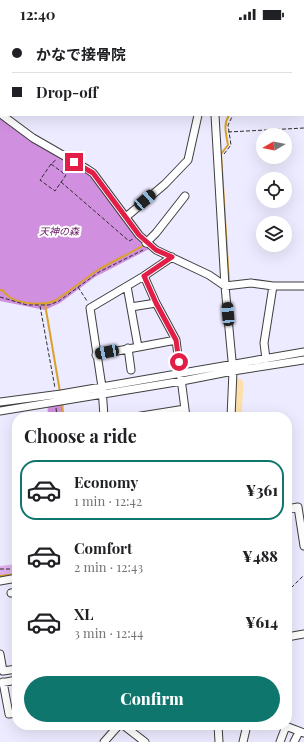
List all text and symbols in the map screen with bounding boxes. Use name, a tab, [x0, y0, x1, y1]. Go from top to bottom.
text: 12:40	[20, 4, 56, 24]
text: かなで接骨院	[36, 44, 126, 64]
text: Drop-off	[36, 82, 98, 102]
north arrow	[256, 128, 292, 164]
map controls	[256, 128, 292, 252]
route end	[65, 153, 83, 171]
button: locate	[256, 172, 292, 208]
car	[132, 188, 158, 212]
button: layers	[256, 216, 292, 252]
park label: 天神の森	[39, 224, 80, 238]
car	[221, 302, 235, 326]
car	[94, 344, 120, 360]
route start	[170, 353, 188, 371]
text: Choose a ride	[24, 424, 137, 448]
icon: car	[26, 472, 62, 508]
text: Economy	[74, 472, 138, 492]
text: ¥361	[246, 480, 278, 500]
text: 1 min · 12:42	[74, 492, 142, 509]
icon: car	[26, 538, 62, 574]
text: Comfort	[74, 538, 132, 558]
text: ¥488	[242, 546, 278, 566]
text: 2 min · 12:43	[74, 558, 143, 575]
icon: car	[26, 604, 62, 640]
text: XL	[74, 604, 94, 624]
text: ¥614	[245, 612, 278, 632]
text: 3 min · 12:44	[74, 624, 143, 641]
button: Confirm	[24, 676, 280, 722]

